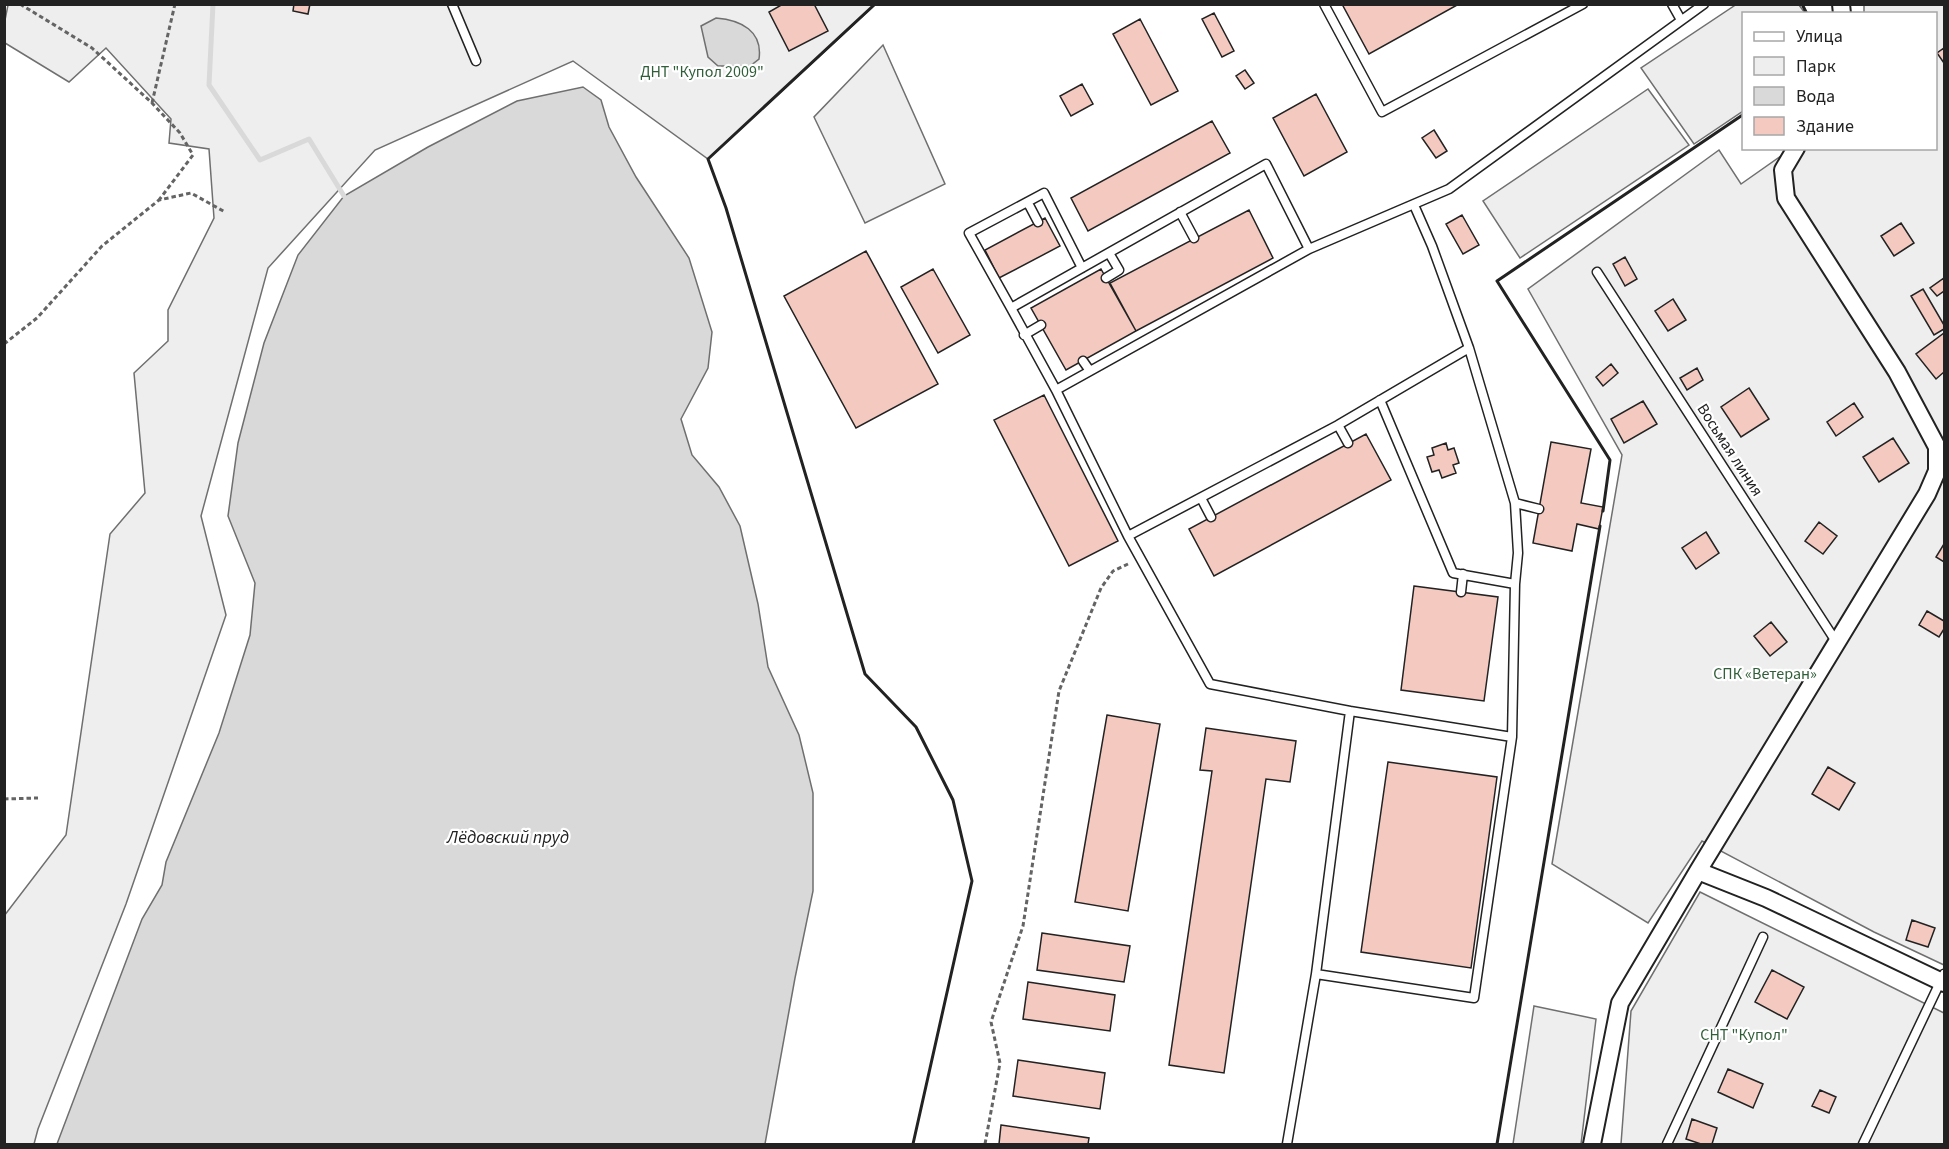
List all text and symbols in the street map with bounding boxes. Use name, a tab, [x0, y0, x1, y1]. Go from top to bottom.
legend	[1742, 12, 1937, 150]
text: Улица	[1796, 24, 1843, 49]
text: Парк	[1796, 54, 1836, 79]
park label: ДНТ "Купол 2009"	[640, 61, 764, 83]
text: Вода	[1796, 84, 1835, 109]
text: Здание	[1796, 114, 1854, 139]
street label: Восьмая линия	[1692, 399, 1768, 501]
park label: СПК «Ветеран»	[1713, 663, 1817, 685]
water label: Лёдовский пруд	[446, 825, 569, 850]
park label: СНТ "Купол"	[1700, 1024, 1788, 1046]

